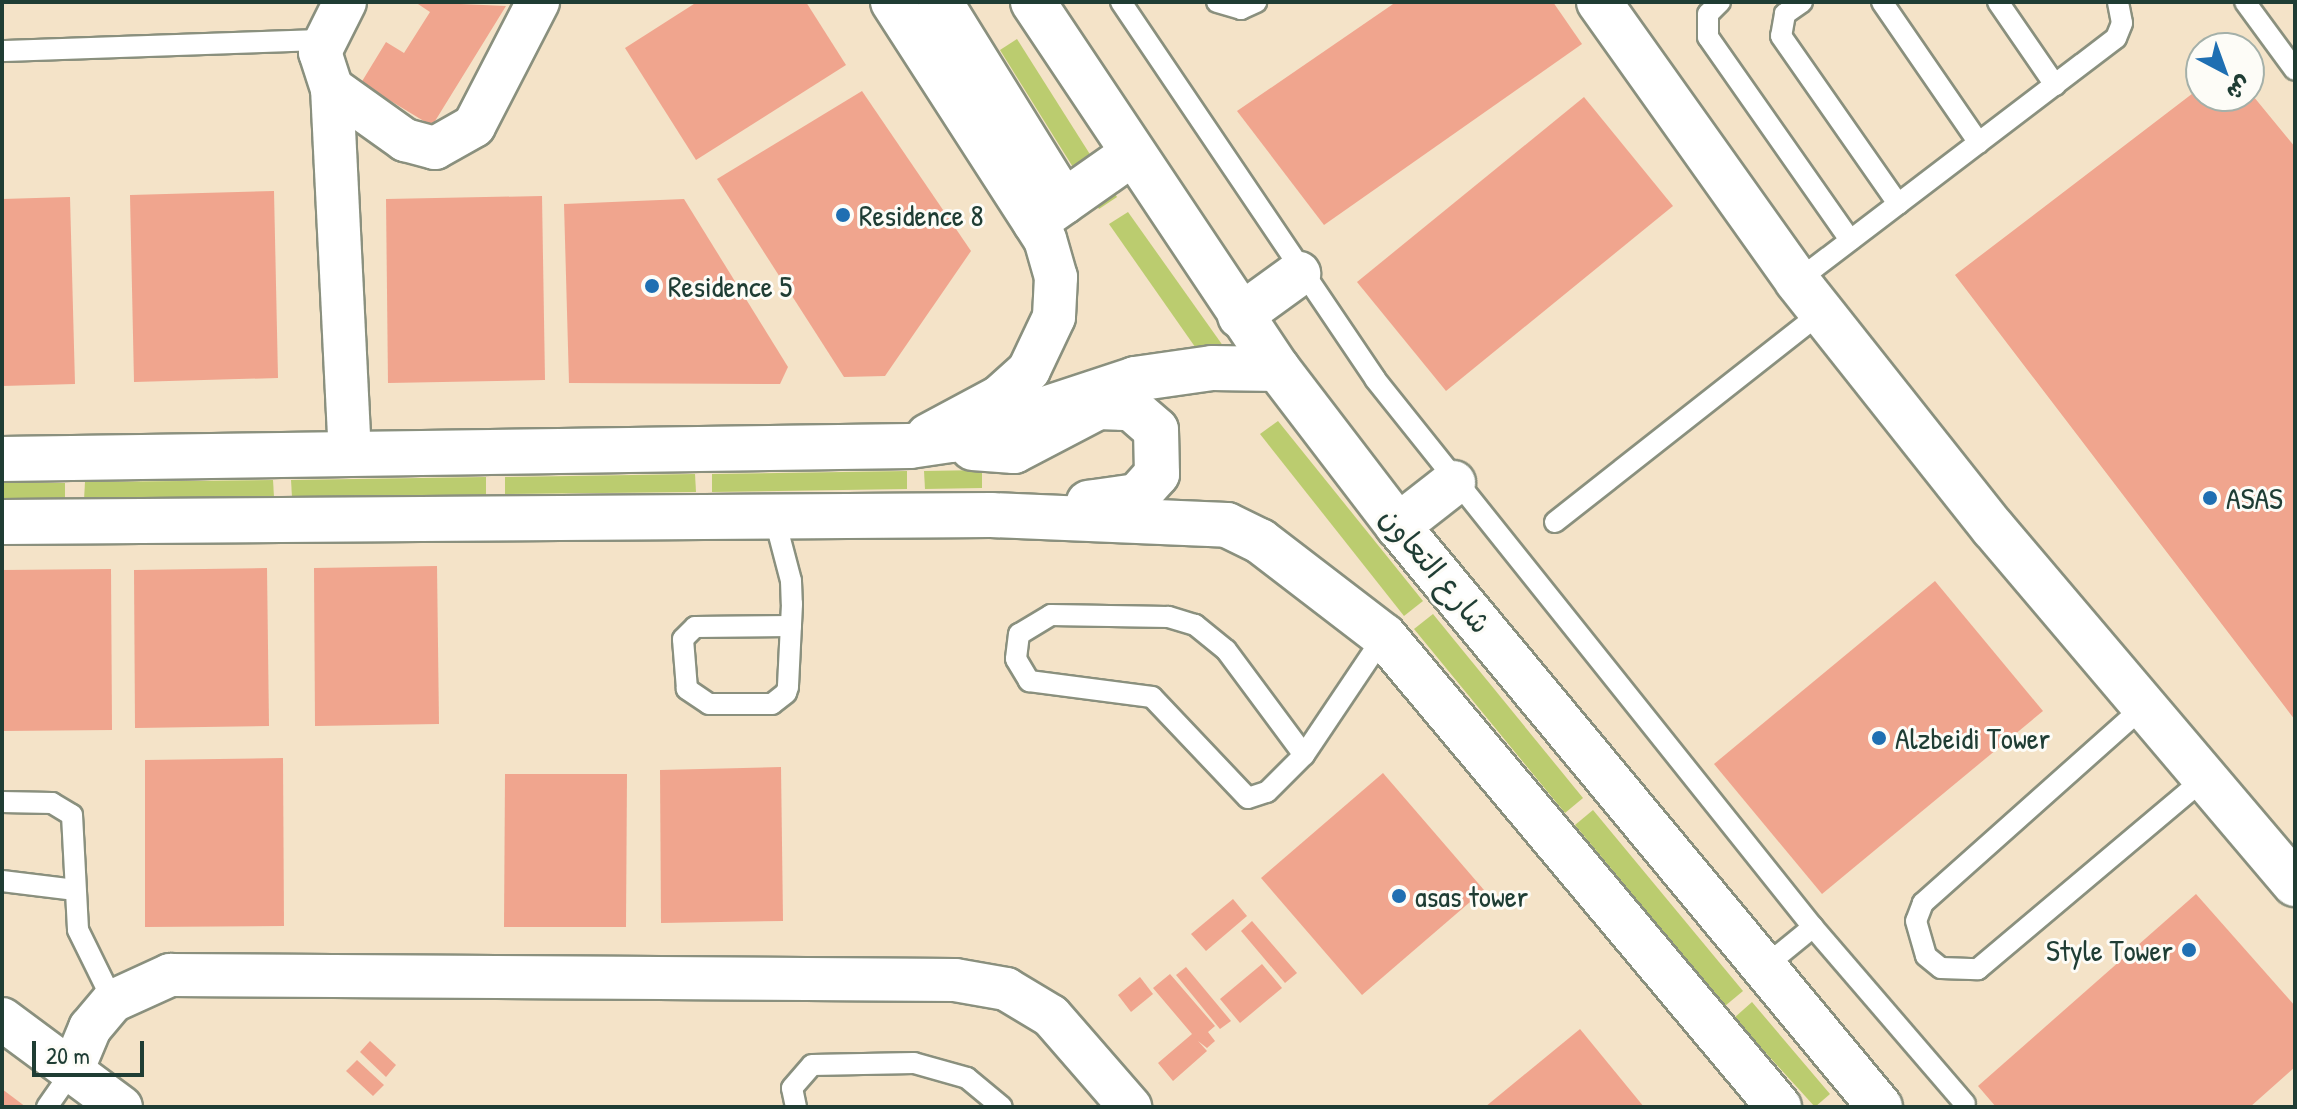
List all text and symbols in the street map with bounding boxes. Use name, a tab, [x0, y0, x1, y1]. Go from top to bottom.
north arrow	[2185, 32, 2265, 112]
text: ش	[2220, 69, 2258, 108]
place label: Residence 8	[859, 197, 983, 233]
marker: Residence 8	[834, 206, 852, 224]
place label: Residence 5	[668, 268, 792, 304]
marker: Residence 5	[643, 277, 661, 295]
place label: ASAS	[2226, 480, 2283, 516]
marker: ASAS	[2201, 489, 2219, 507]
street label: شارع التعاون	[1373, 500, 1499, 640]
place label: Alzbeidi Tower	[1895, 720, 2050, 756]
marker: Alzbeidi Tower	[1870, 729, 1888, 747]
place label: asas tower	[1415, 878, 1528, 914]
marker: asas tower	[1390, 887, 1408, 905]
place label: Style Tower	[2046, 932, 2173, 968]
marker: Style Tower	[2180, 941, 2198, 959]
scale bar	[36, 1025, 148, 1075]
text: 20 m	[46, 1039, 90, 1071]

